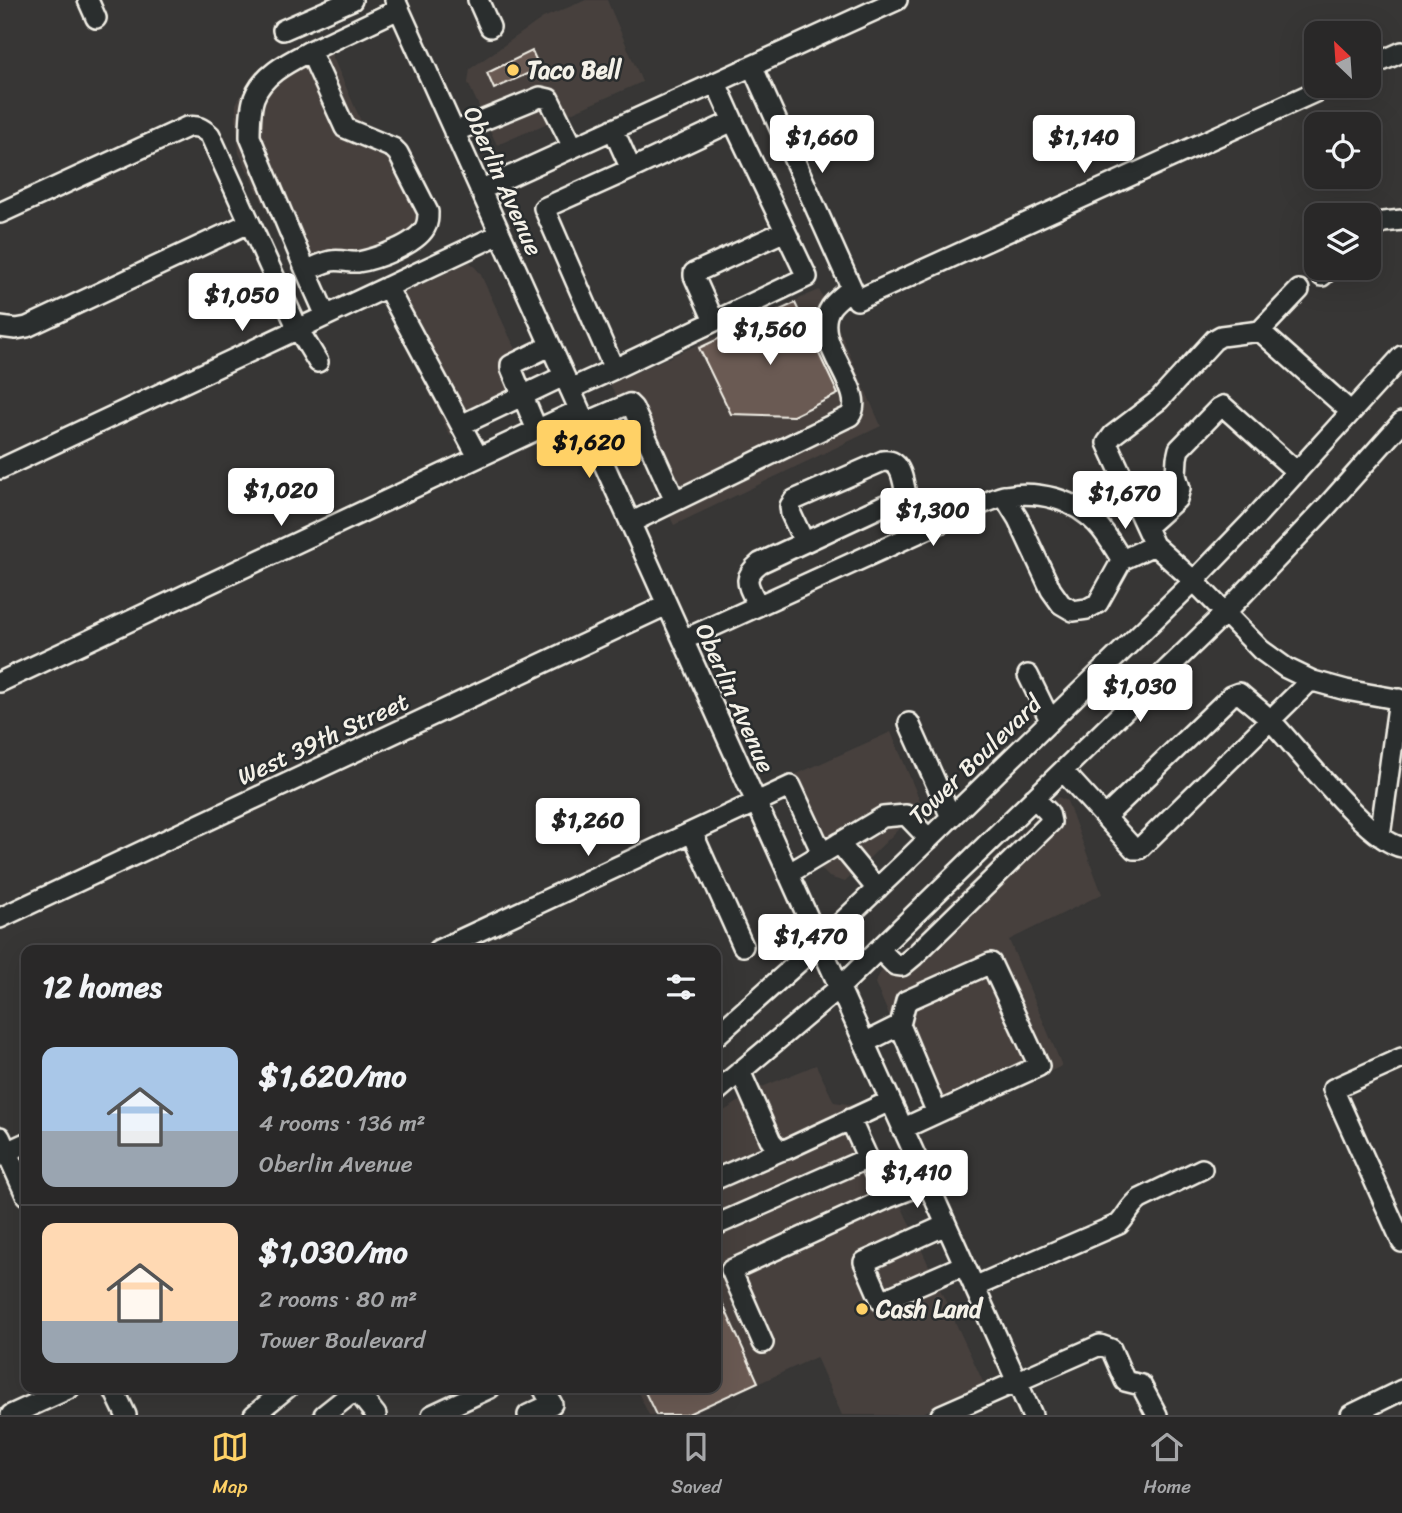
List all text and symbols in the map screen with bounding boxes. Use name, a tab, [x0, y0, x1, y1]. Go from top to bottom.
north arrow	[1304, 21, 1381, 98]
map controls	[1304, 21, 1381, 280]
place label: Taco Bell	[527, 49, 622, 91]
marker: Taco Bell	[505, 62, 521, 78]
street label: Oberlin Avenue	[451, 99, 555, 263]
button: locate	[1304, 112, 1381, 189]
pin: $1,660	[765, 116, 879, 175]
pin: $1,140	[1027, 116, 1141, 175]
text: $1,660	[786, 117, 858, 158]
text: $1,140	[1049, 117, 1119, 158]
button: layers	[1304, 203, 1381, 280]
pin: $1,050	[185, 274, 299, 333]
text: $1,050	[205, 275, 279, 316]
pin: $1,560	[713, 308, 827, 367]
text: $1,560	[733, 309, 807, 350]
pin: $1,620	[532, 420, 646, 480]
text: $1,620	[553, 422, 625, 463]
pin: $1,020	[224, 468, 338, 528]
text: $1,020	[244, 470, 318, 511]
pin: $1,670	[1068, 472, 1182, 531]
text: $1,670	[1089, 473, 1161, 514]
pin: $1,300	[876, 489, 990, 548]
text: $1,300	[896, 490, 970, 531]
street label: Oberlin Avenue	[683, 616, 787, 780]
pin: $1,030	[1083, 664, 1197, 724]
text: $1,030	[1103, 666, 1177, 707]
street label: West 39th Street	[230, 681, 416, 797]
street label: Tower Boulevard	[898, 684, 1053, 835]
pin: $1,260	[531, 798, 645, 858]
text: $1,260	[552, 800, 624, 841]
pin: $1,470	[754, 914, 868, 974]
text: $1,470	[774, 916, 848, 957]
text: 12 homes	[42, 960, 162, 1014]
icon: filters	[662, 968, 700, 1006]
text: $1,620/mo	[259, 1049, 407, 1103]
icon: home	[98, 1075, 182, 1159]
text: 4 rooms · 136 m²	[259, 1103, 426, 1144]
text: Oberlin Avenue	[259, 1144, 413, 1185]
pin: $1,410	[860, 1150, 974, 1210]
text: $1,410	[882, 1152, 952, 1193]
text: $1,030/mo	[259, 1225, 408, 1279]
icon: home	[98, 1251, 182, 1335]
text: 2 rooms · 80 m²	[259, 1279, 417, 1320]
place label: Cash Land	[875, 1288, 984, 1330]
marker: Cash Land	[854, 1301, 870, 1317]
text: Tower Boulevard	[259, 1320, 425, 1361]
tab: Map	[211, 1428, 249, 1503]
tab: Saved	[671, 1428, 721, 1503]
tab: Home	[1143, 1428, 1191, 1503]

